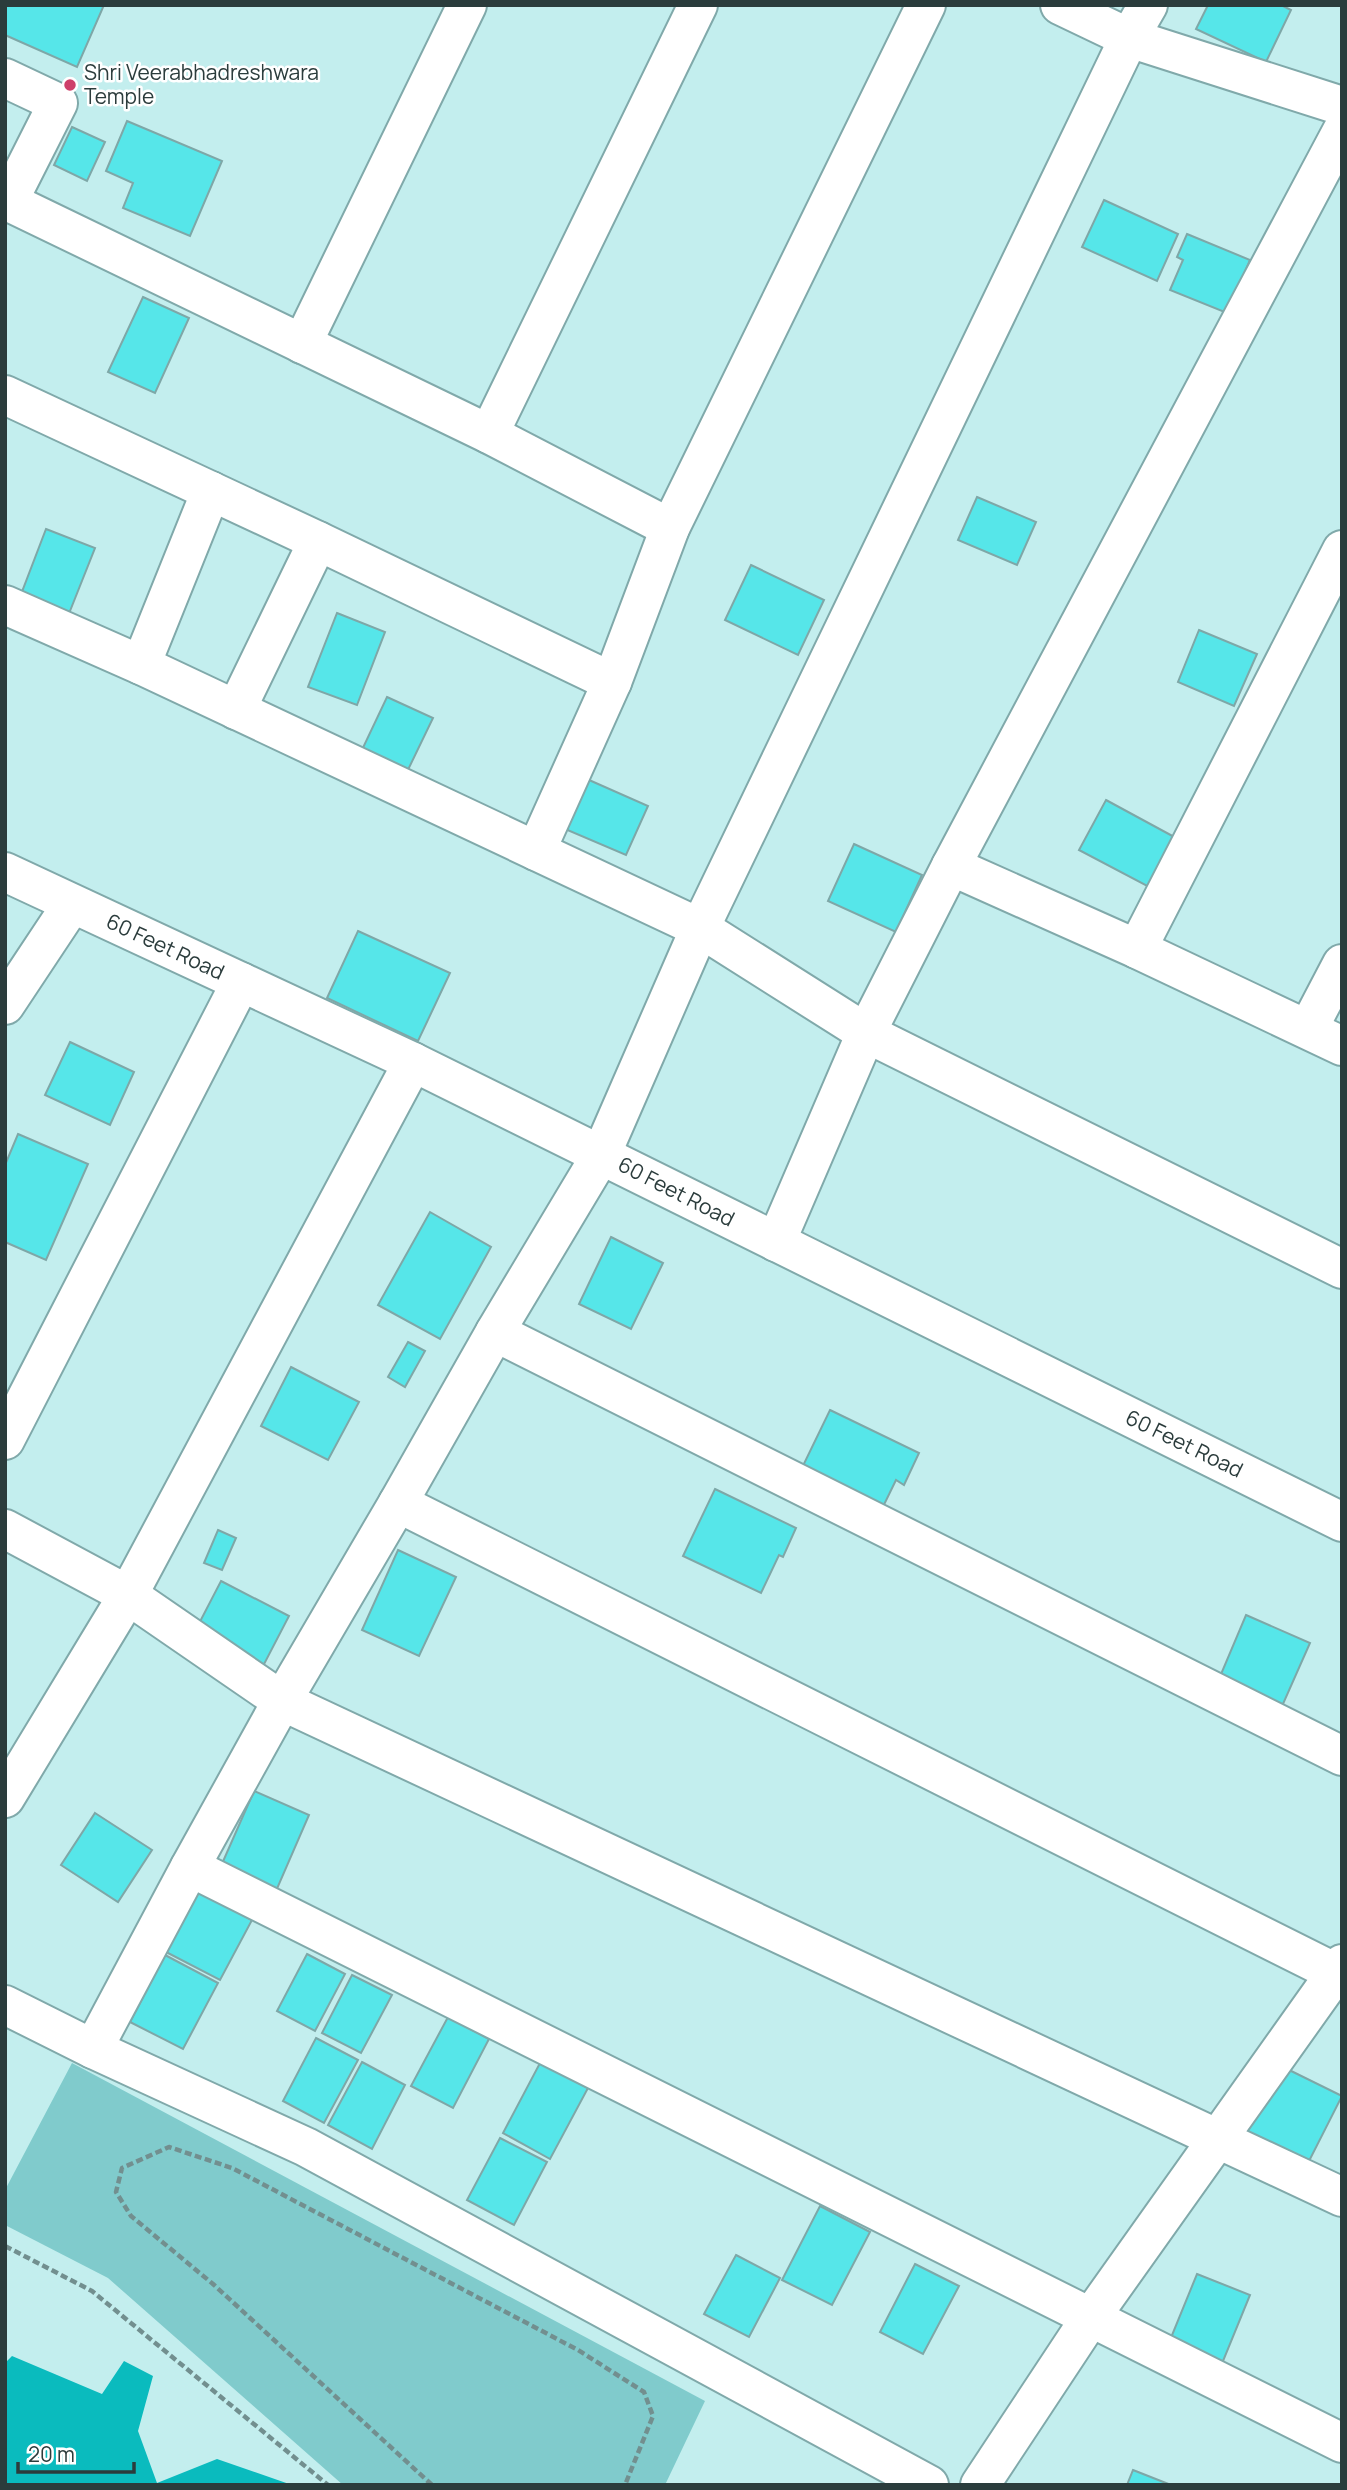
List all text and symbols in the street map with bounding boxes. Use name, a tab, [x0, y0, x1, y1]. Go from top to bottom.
place label: Shri Veerabhadreshwara Temple	[84, 58, 319, 110]
marker: Shri Veerabhadreshwara Temple	[62, 77, 78, 93]
street label: 60 Feet Road	[102, 907, 229, 986]
street label: 60 Feet Road	[613, 1150, 739, 1232]
street label: 60 Feet Road	[1121, 1403, 1248, 1484]
scale bar	[18, 2430, 133, 2474]
text: 20 m	[28, 2440, 75, 2468]

